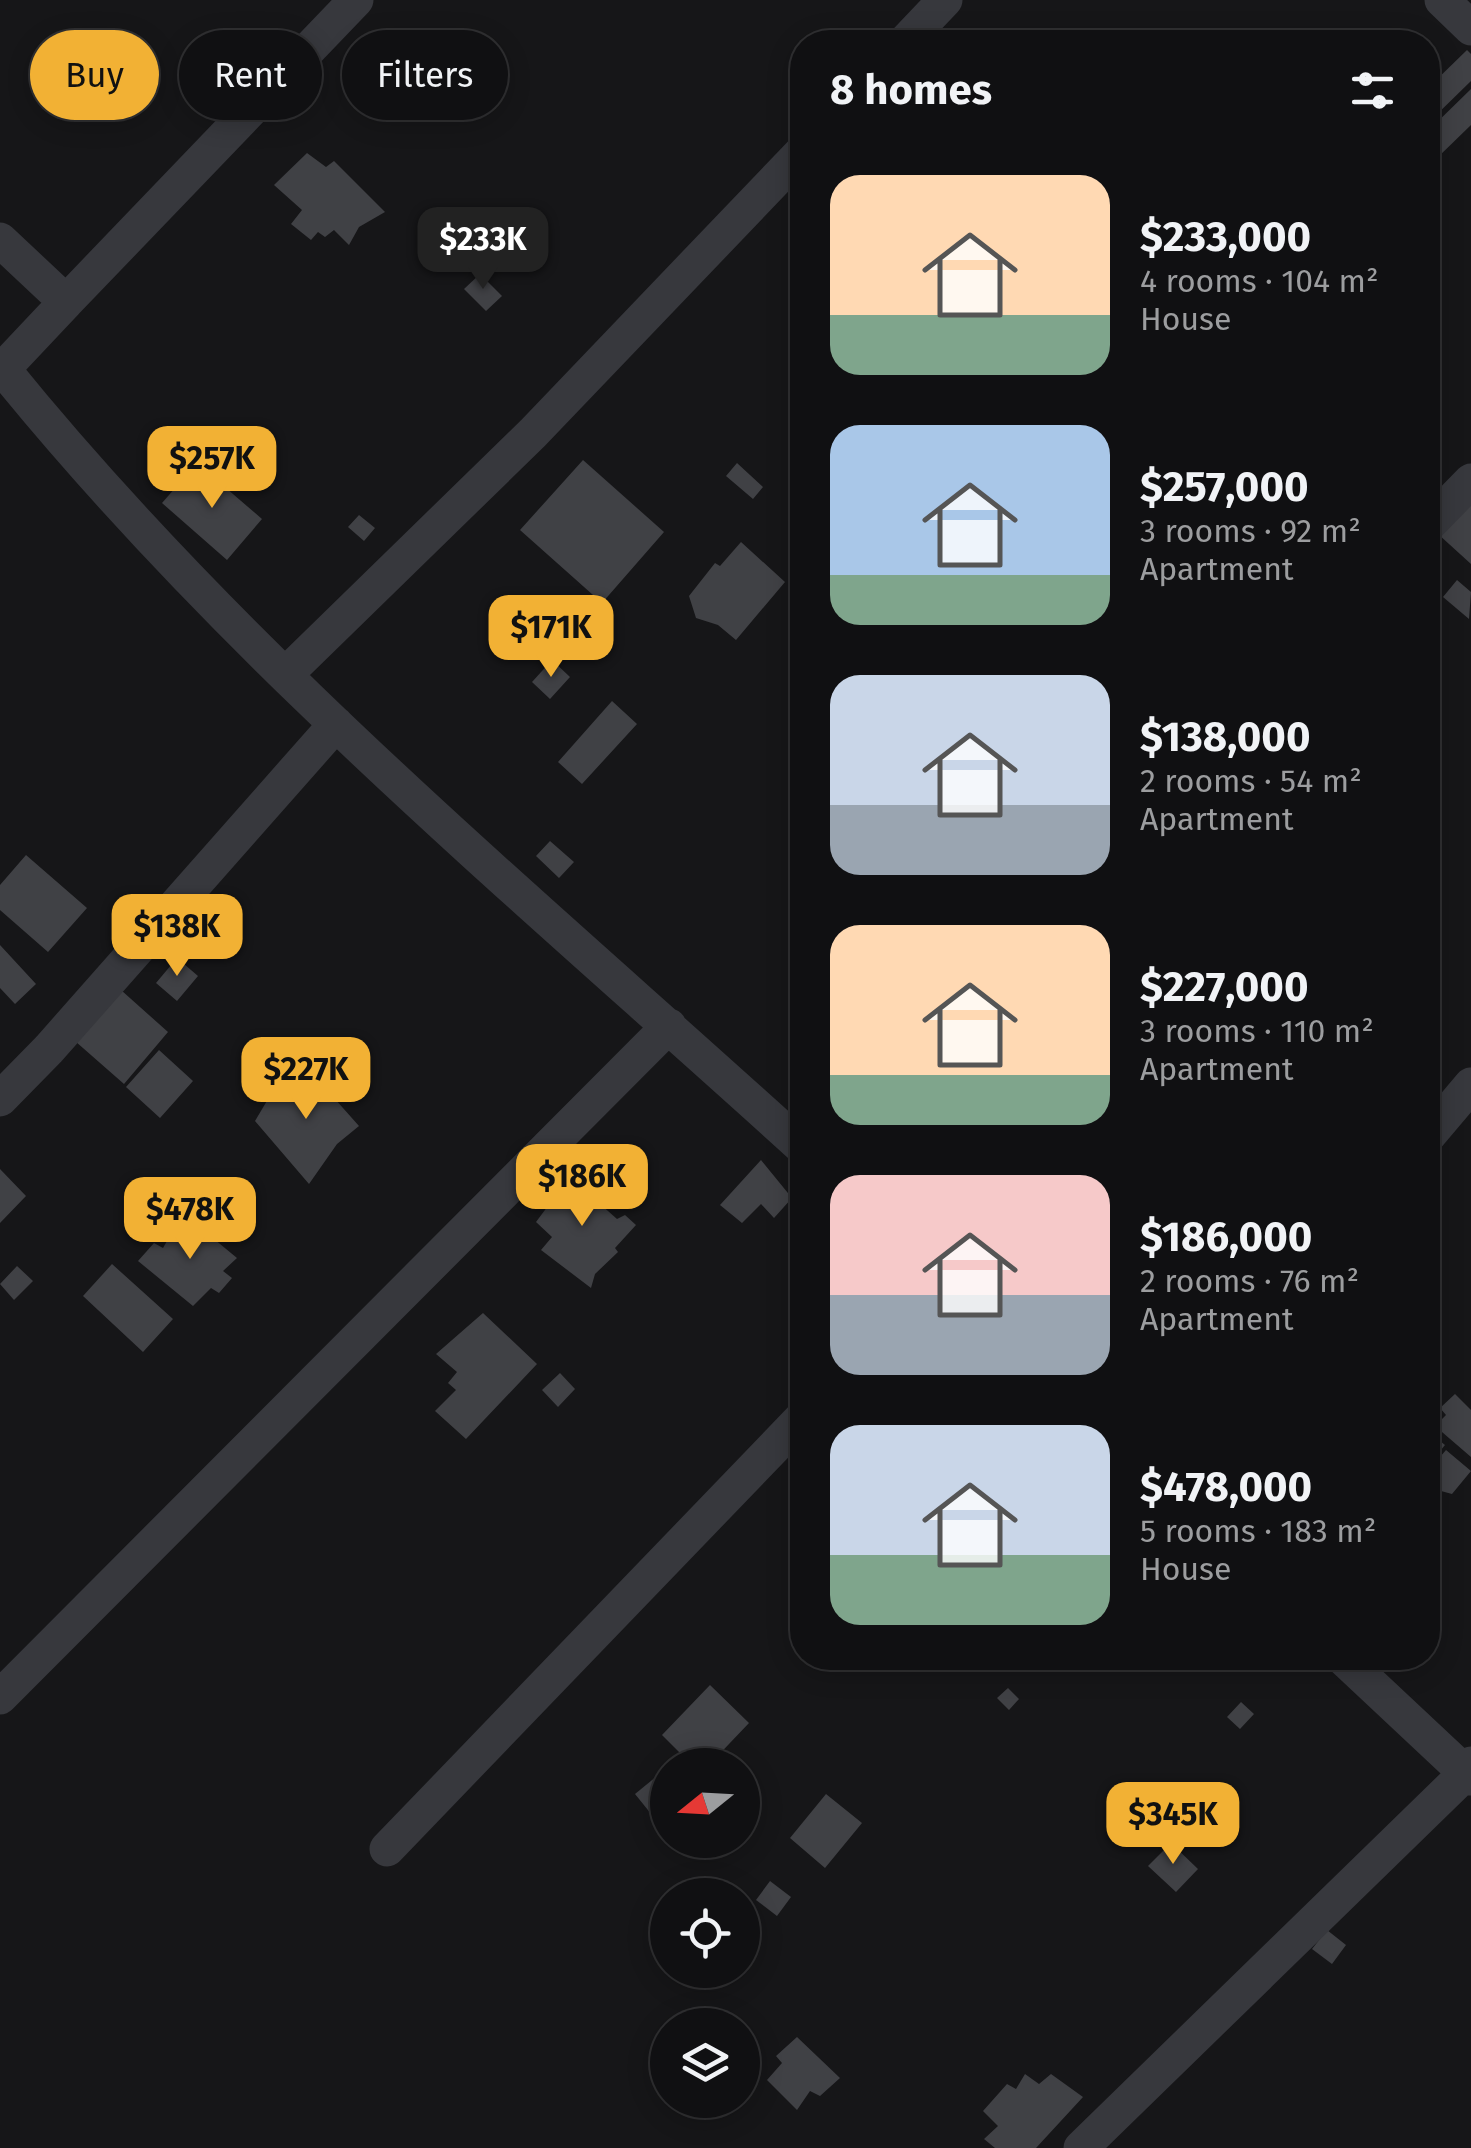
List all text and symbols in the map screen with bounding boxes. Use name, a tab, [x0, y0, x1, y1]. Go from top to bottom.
chip: Buy	[30, 30, 159, 120]
chip: Rent	[179, 30, 322, 120]
chip: Filters	[342, 30, 508, 120]
icon: filters	[1345, 63, 1400, 118]
text: 8 homes	[830, 65, 992, 115]
pin: $233K	[413, 207, 553, 292]
text: $233,000	[1140, 212, 1311, 262]
icon: home	[910, 215, 1030, 335]
text: $233K	[439, 220, 527, 258]
text: 4 rooms · 104 m²	[1140, 262, 1379, 300]
text: House	[1140, 300, 1231, 338]
pin: $257K	[142, 426, 282, 511]
text: $257K	[169, 439, 255, 477]
text: $257,000	[1140, 462, 1309, 512]
icon: home	[910, 465, 1030, 585]
text: 3 rooms · 92 m²	[1140, 512, 1361, 550]
text: Apartment	[1140, 550, 1294, 588]
pin: $171K	[481, 595, 621, 680]
text: $171K	[511, 608, 591, 646]
text: $138,000	[1140, 712, 1310, 762]
icon: home	[910, 715, 1030, 835]
text: 2 rooms · 54 m²	[1140, 762, 1362, 800]
text: Apartment	[1140, 800, 1294, 838]
pin: $138K	[107, 894, 247, 979]
text: $138K	[134, 907, 220, 945]
text: $227,000	[1140, 962, 1309, 1012]
icon: home	[910, 965, 1030, 1085]
text: 3 rooms · 110 m²	[1140, 1012, 1374, 1050]
pin: $227K	[236, 1037, 376, 1122]
text: $227K	[263, 1050, 349, 1088]
text: Apartment	[1140, 1050, 1294, 1088]
pin: $186K	[512, 1144, 652, 1229]
text: $186K	[538, 1157, 626, 1195]
pin: $478K	[120, 1177, 260, 1262]
text: $478K	[146, 1190, 234, 1228]
text: $186,000	[1140, 1212, 1312, 1262]
icon: home	[910, 1215, 1030, 1335]
text: 2 rooms · 76 m²	[1140, 1262, 1359, 1300]
text: Apartment	[1140, 1300, 1294, 1338]
text: $478,000	[1140, 1462, 1312, 1512]
icon: home	[910, 1465, 1030, 1585]
text: 5 rooms · 183 m²	[1140, 1512, 1376, 1550]
text: House	[1140, 1550, 1231, 1588]
north arrow	[650, 1748, 760, 1858]
map controls	[650, 1748, 760, 2118]
pin: $345K	[1103, 1782, 1243, 1867]
text: $345K	[1128, 1795, 1218, 1833]
button: locate	[650, 1878, 760, 1988]
button: layers	[650, 2008, 760, 2118]

